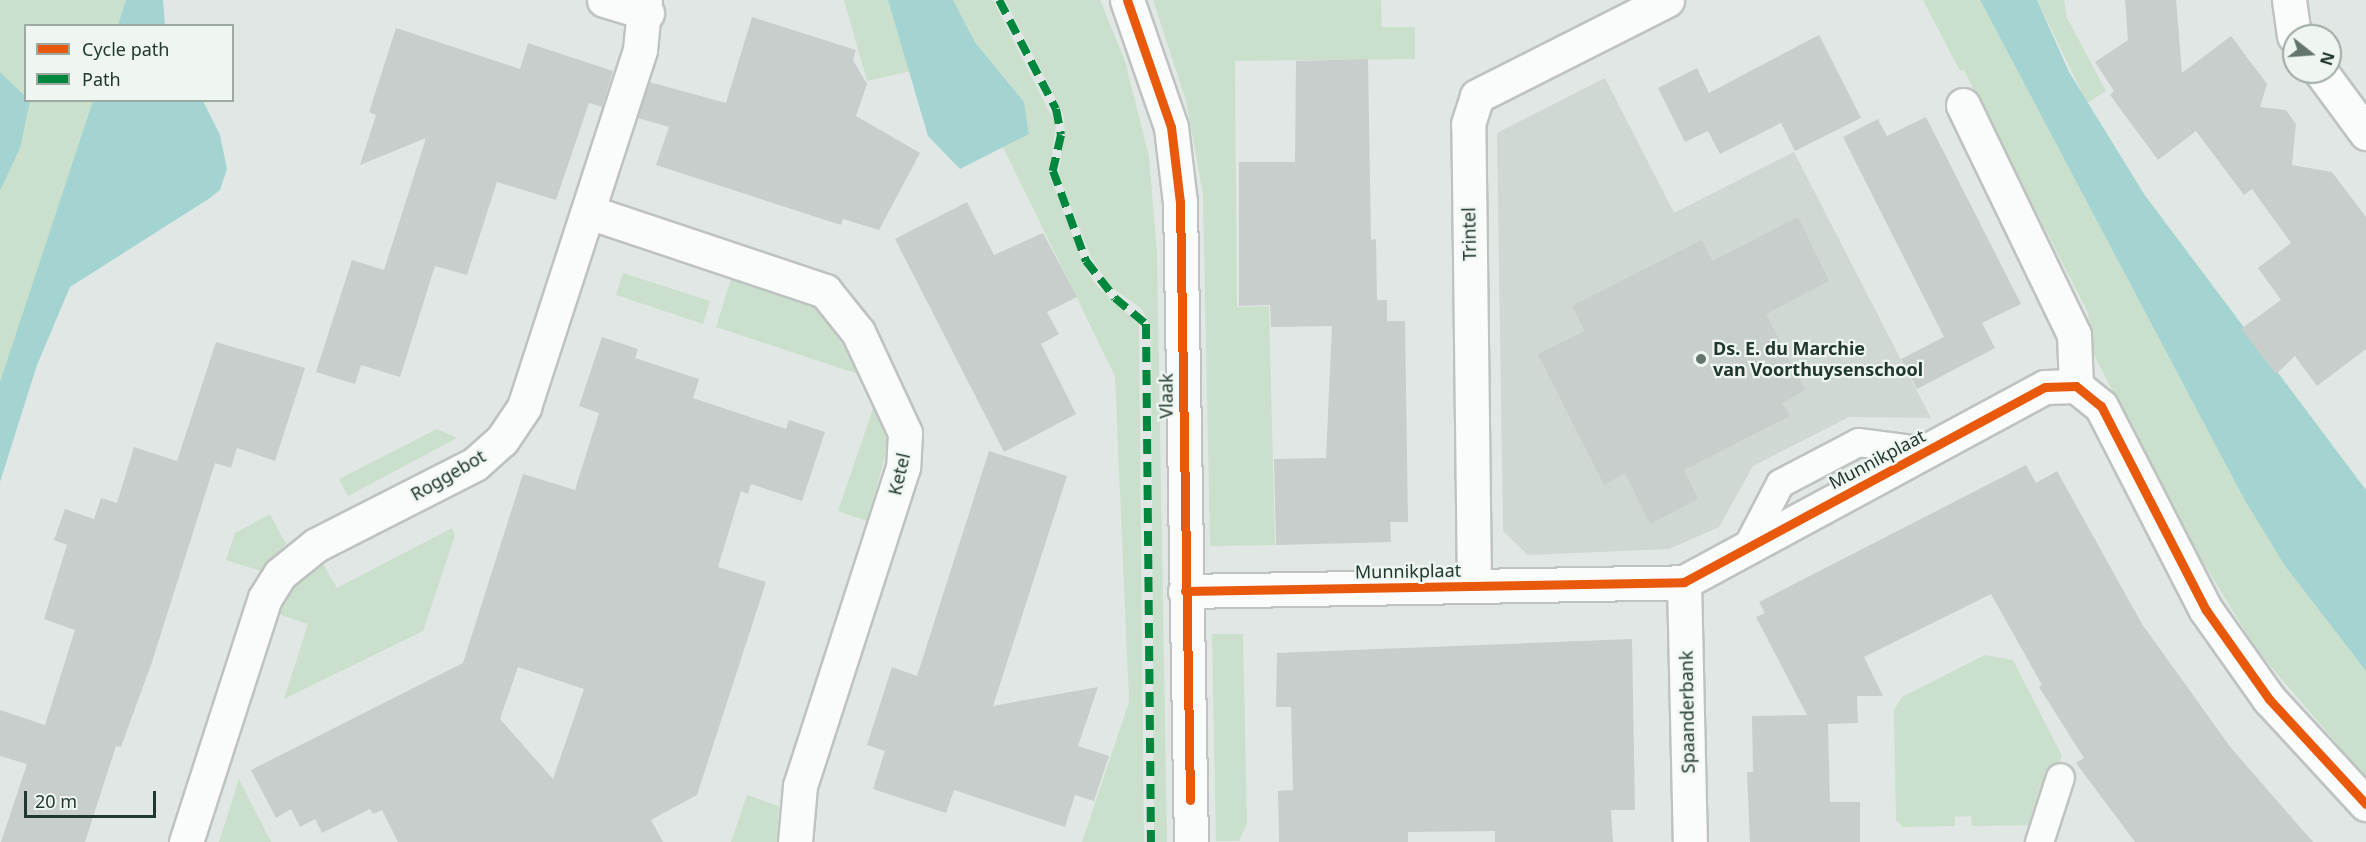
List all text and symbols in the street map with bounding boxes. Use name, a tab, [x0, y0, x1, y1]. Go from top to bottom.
legend	[24, 24, 234, 102]
north arrow	[2282, 24, 2342, 84]
text: Cycle path	[82, 37, 169, 61]
text: N	[2315, 49, 2340, 68]
text: Path	[82, 67, 121, 91]
street label: Trintel	[1458, 207, 1480, 261]
place label: Ds. E. du Marchie van Voorthuysenschool	[1713, 338, 1923, 380]
marker: Ds. E. du Marchie van Voorthuysenschool	[1694, 352, 1708, 366]
street label: Vlaak	[1155, 373, 1177, 419]
street label: Munnikplaat	[1825, 424, 1929, 494]
street label: Roggebot	[407, 445, 489, 505]
street label: Ketel	[884, 451, 914, 497]
street label: Munnikplaat	[1355, 559, 1461, 583]
street label: Spaanderbank	[1675, 650, 1699, 774]
scale bar	[27, 779, 159, 817]
text: 20 m	[35, 789, 77, 813]

